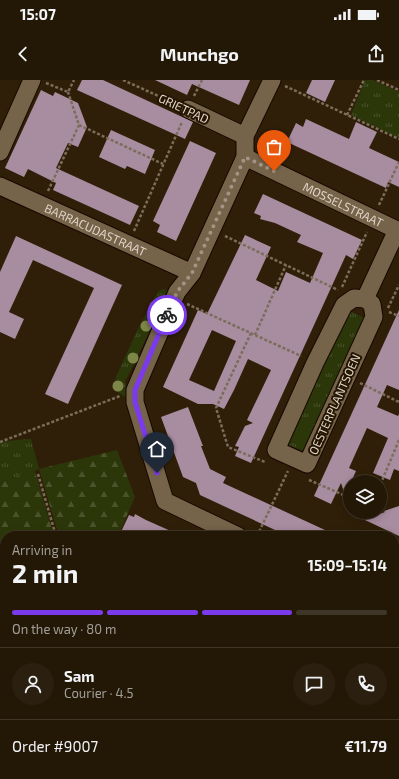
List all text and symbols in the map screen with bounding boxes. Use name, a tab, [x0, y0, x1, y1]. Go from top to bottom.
text: 15:07	[20, 5, 56, 23]
icon: back	[12, 43, 34, 65]
text: Munchgo	[160, 43, 239, 65]
icon: share	[365, 43, 387, 65]
street label: GRIETPAD	[157, 90, 211, 126]
pin	[257, 130, 291, 171]
icon: bag	[263, 136, 285, 158]
street label: MOSSELSTRAAT	[301, 179, 386, 229]
street label: BARRACUDASTRAAT	[43, 200, 149, 258]
courier	[147, 295, 187, 335]
icon: bike	[156, 304, 178, 326]
street label: OESTERPLANTSOEN	[306, 352, 362, 456]
pin	[140, 432, 174, 473]
icon: home	[146, 438, 168, 460]
map controls	[343, 475, 387, 519]
button: layers	[343, 475, 387, 519]
text: Arriving in	[12, 542, 72, 558]
text: 15:09–15:14	[307, 556, 387, 574]
text: 2 min	[12, 557, 78, 588]
text: On the way · 80 m	[12, 621, 116, 637]
button: person	[12, 663, 54, 705]
button: chat	[293, 663, 335, 705]
button: phone	[345, 663, 387, 705]
text: Sam	[64, 667, 95, 685]
text: Courier · 4.5	[64, 685, 133, 701]
text: Order #9007	[12, 737, 98, 755]
text: €11.79	[344, 737, 387, 755]

